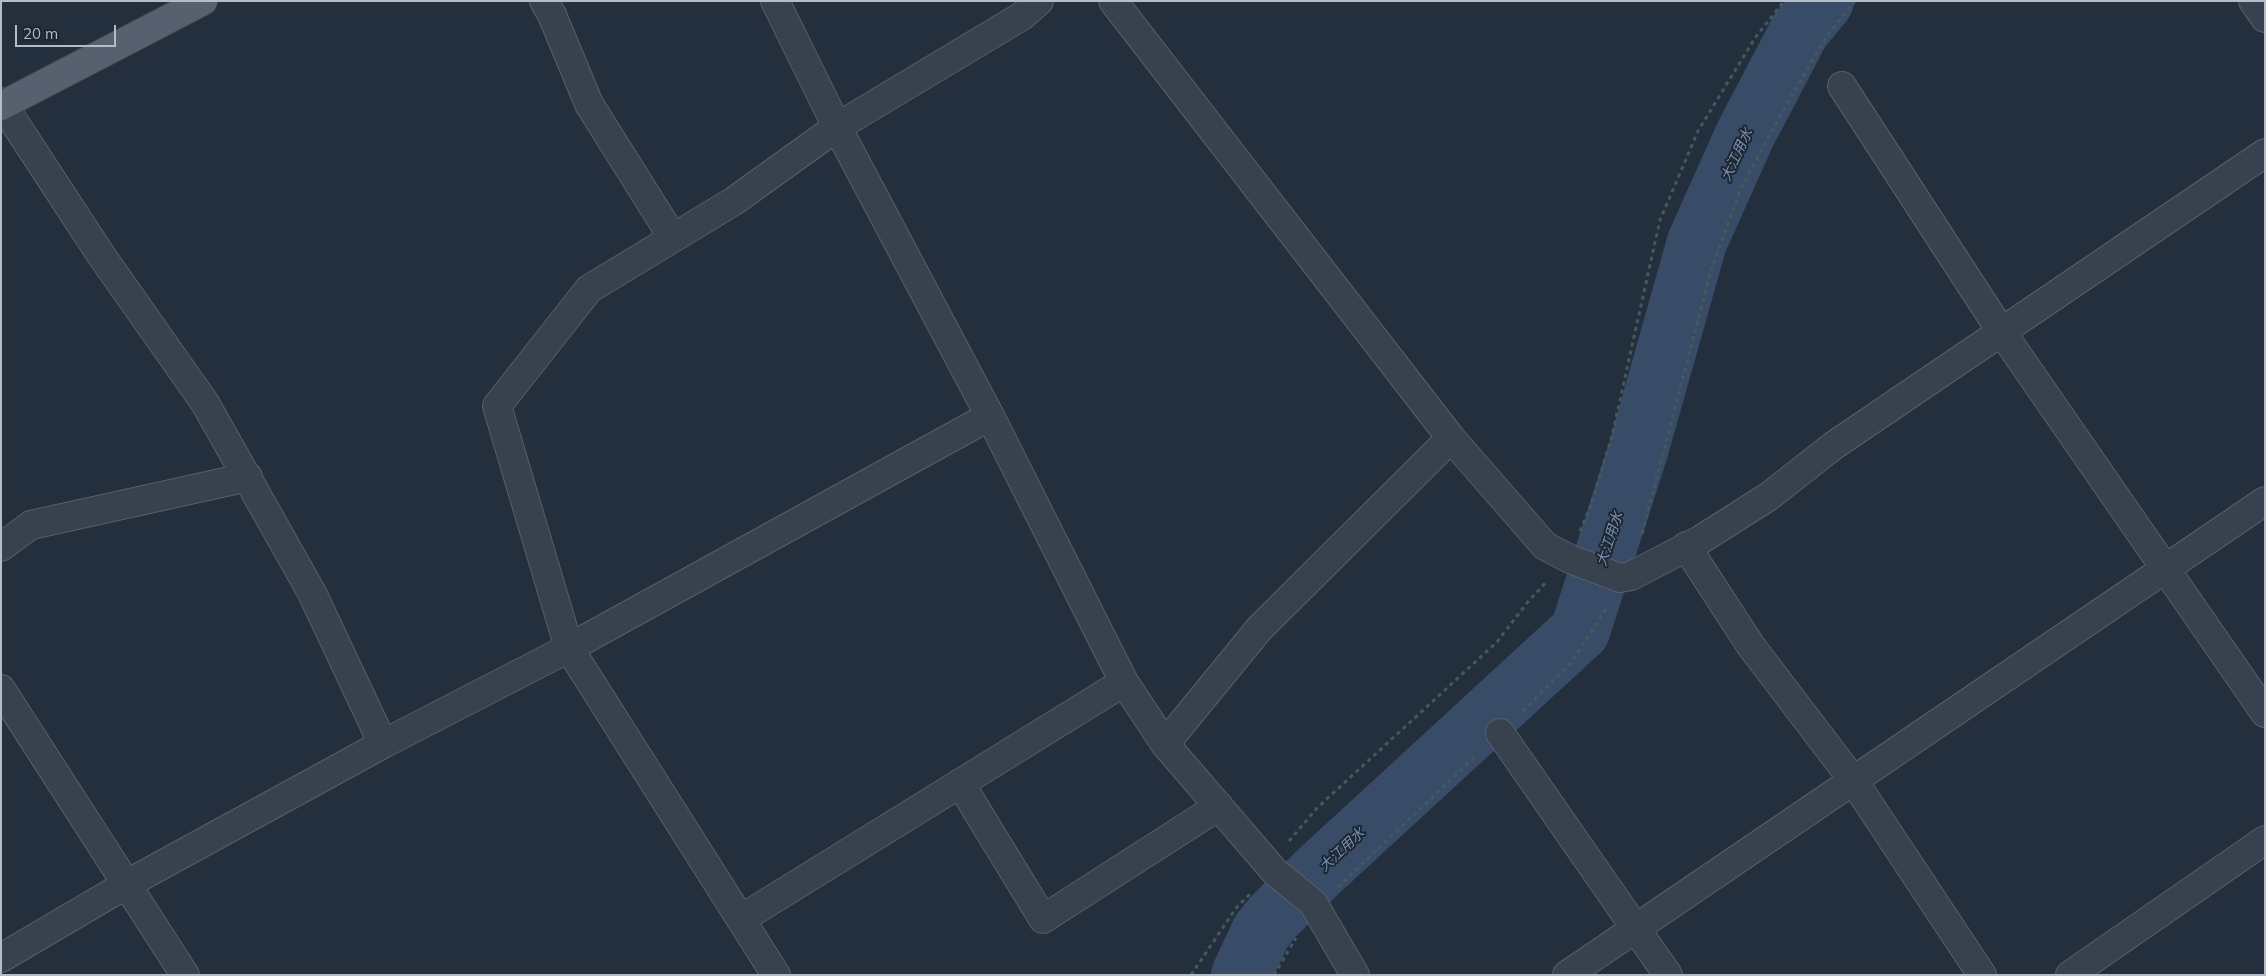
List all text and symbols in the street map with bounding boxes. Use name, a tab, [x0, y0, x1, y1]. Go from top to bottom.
scale bar	[18, 15, 119, 47]
text: 20 m	[23, 24, 58, 43]
water label: 大江用水	[1718, 126, 1756, 184]
water label: 大江用水	[1593, 510, 1627, 568]
water label: 大江用水	[1316, 825, 1368, 875]

